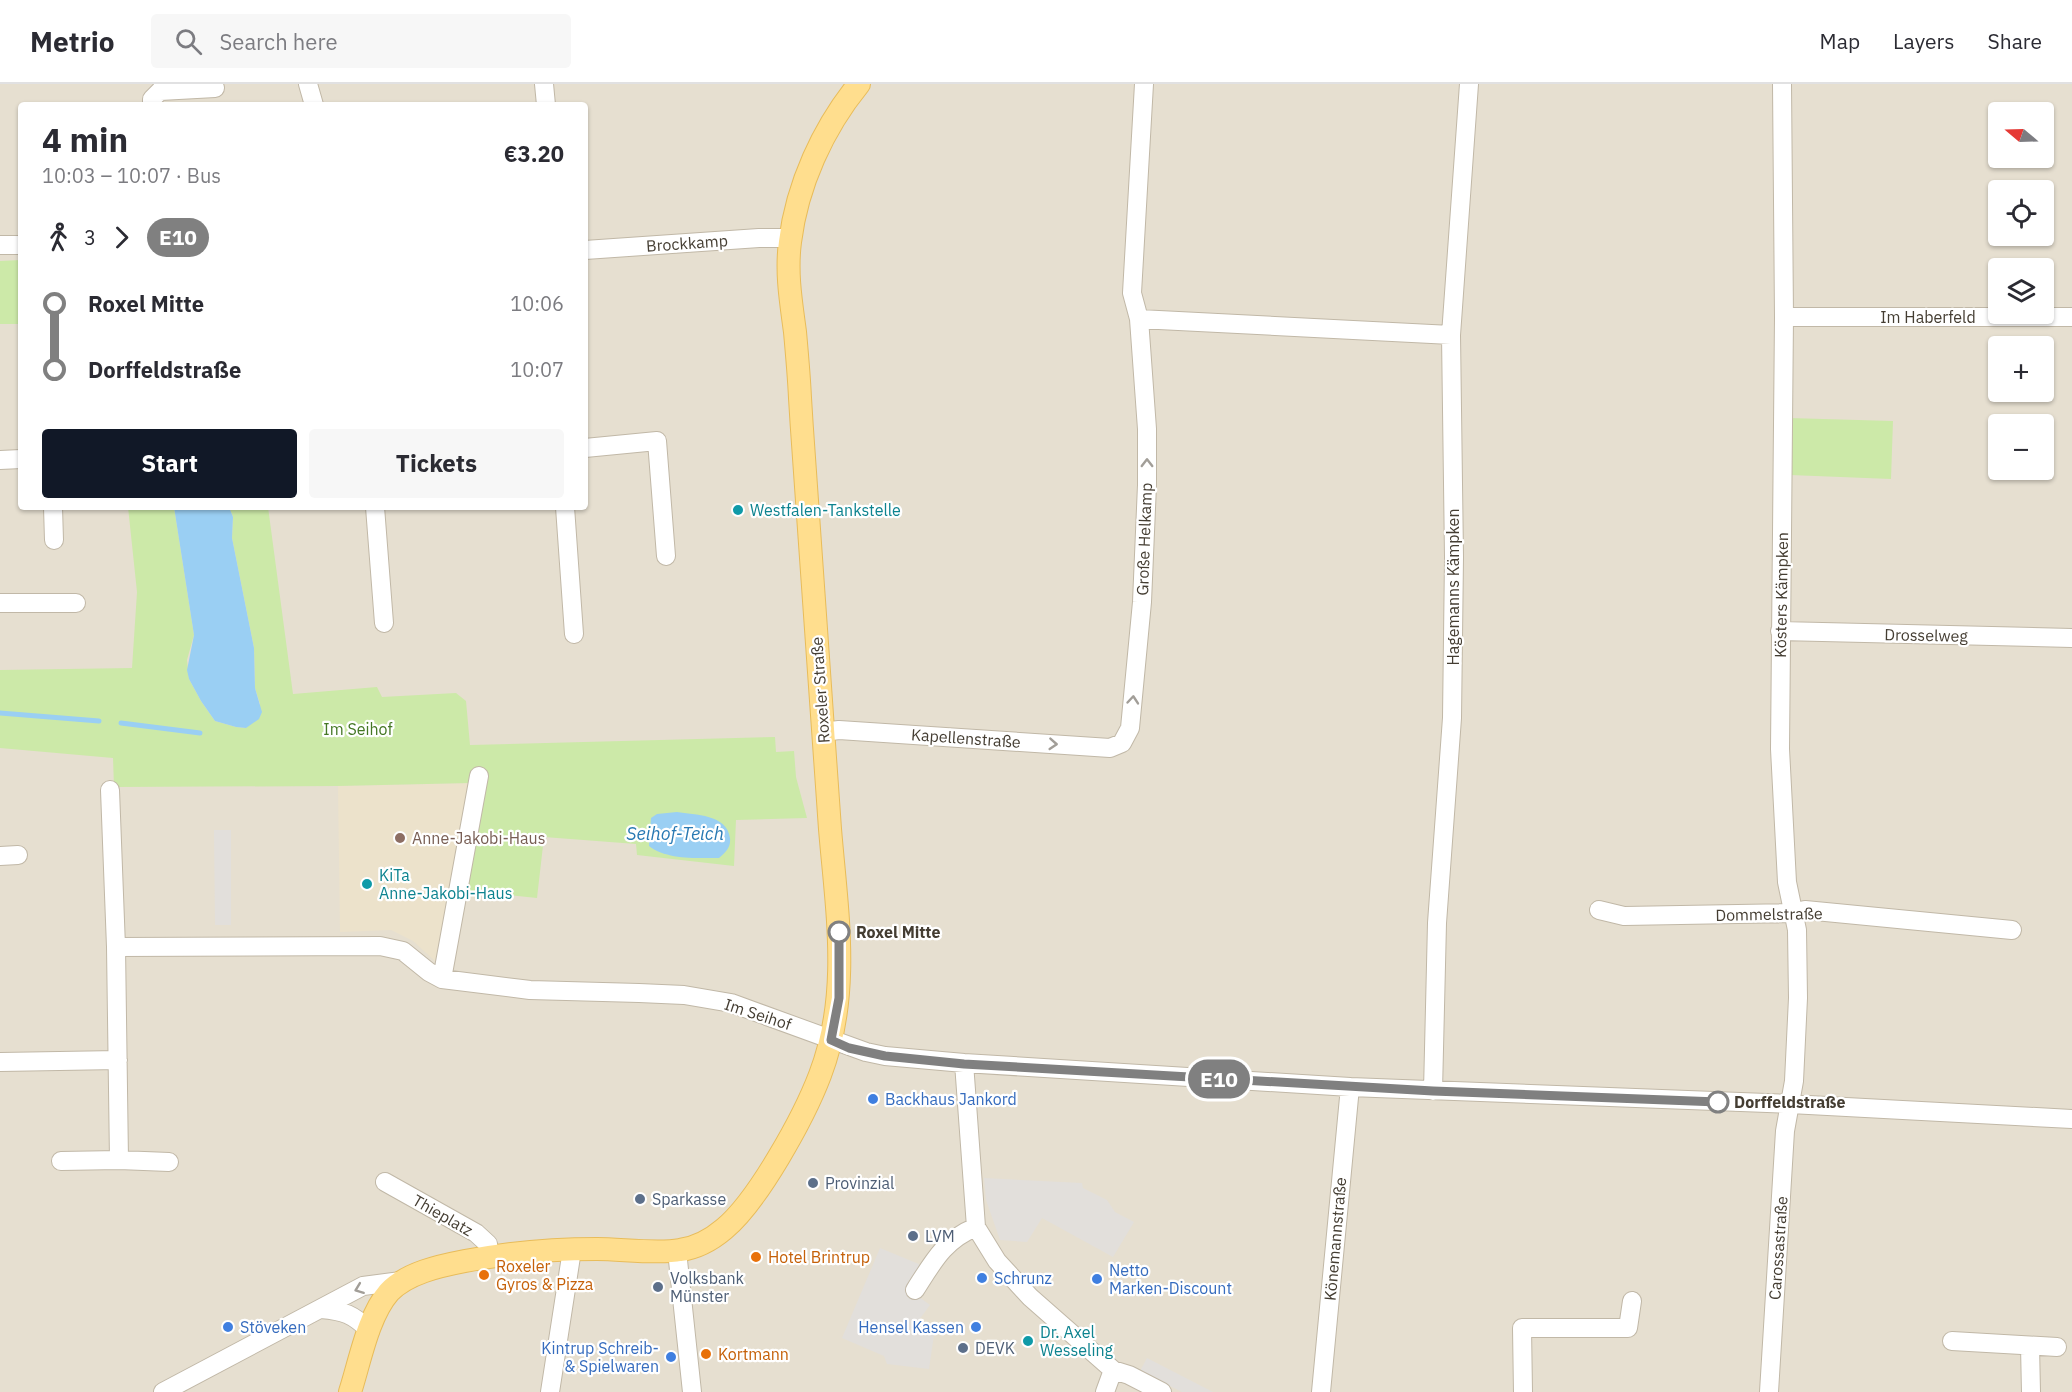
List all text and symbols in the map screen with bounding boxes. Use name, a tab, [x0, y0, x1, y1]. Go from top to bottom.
search box	[151, 14, 571, 68]
text: Metrio	[30, 23, 115, 60]
icon: search	[172, 25, 205, 58]
text: Search here	[220, 27, 337, 56]
text: Map	[1820, 27, 1860, 55]
text: Layers	[1893, 27, 1955, 55]
text: Share	[1988, 27, 2042, 55]
north arrow	[1988, 102, 2054, 168]
map controls	[1988, 102, 2054, 480]
text: 4 min	[42, 118, 128, 161]
text: €3.20	[504, 139, 564, 168]
text: 10:03 – 10:07 · Bus	[42, 162, 221, 189]
button: locate	[1988, 180, 2054, 246]
icon: walk	[42, 221, 75, 254]
icon: forward	[105, 221, 138, 254]
text: E10	[159, 223, 197, 251]
text: 3	[84, 224, 96, 251]
street label: Brockkamp	[645, 230, 729, 256]
button: layers	[1988, 258, 2054, 324]
text: Roxel Mitte	[88, 289, 204, 318]
text: 10:06	[510, 290, 564, 317]
street label: Im Haberfeld	[1880, 307, 1976, 327]
button: +	[1988, 336, 2054, 402]
text: Dorffeldstraße	[88, 355, 241, 384]
text: 10:07	[510, 356, 564, 383]
button: −	[1988, 414, 2054, 480]
button: Start	[42, 429, 297, 498]
button: Tickets	[309, 429, 564, 498]
one-way arrow	[1141, 459, 1153, 468]
street label: Große Helkamp	[1132, 482, 1156, 596]
place label: Westfalen-Tankstelle	[750, 500, 901, 520]
marker: Westfalen-Tankstelle	[731, 503, 745, 517]
street label: Hagemanns Kämpken	[1443, 509, 1463, 665]
street label: Kösters Kämpken	[1770, 532, 1792, 658]
street label: Drosselweg	[1884, 624, 1968, 646]
street label: Roxeler Straße	[806, 636, 834, 744]
one-way arrow	[1126, 695, 1139, 704]
park label: Im Seihof	[323, 719, 393, 739]
street label: Kapellenstraße	[911, 724, 1022, 752]
one-way arrow	[1048, 737, 1057, 750]
water label: Seihof-Teich	[626, 822, 724, 845]
place label: Anne-Jakobi-Haus	[412, 828, 546, 848]
marker: Anne-Jakobi-Haus	[393, 831, 407, 845]
place label: KiTa Anne-Jakobi-Haus	[379, 865, 513, 903]
marker: KiTa Anne-Jakobi-Haus	[360, 877, 374, 891]
street label: Dommelstraße	[1715, 903, 1823, 925]
marker: Roxel Mitte	[828, 921, 850, 943]
place label: Roxel Mitte	[856, 922, 940, 942]
street label: Im Seihof	[722, 994, 794, 1034]
line badge: E10	[1184, 1060, 1254, 1098]
text: E10	[1200, 1065, 1238, 1093]
place label: Backhaus Jankord	[885, 1089, 1017, 1109]
marker: Dorffeldstraße	[1707, 1091, 1729, 1113]
marker: Backhaus Jankord	[866, 1092, 880, 1106]
place label: Dorffeldstraße	[1734, 1092, 1845, 1112]
place label: Provinzial	[825, 1173, 894, 1193]
marker: Provinzial	[806, 1176, 820, 1190]
street label: Könemannstraße	[1320, 1176, 1350, 1302]
place label: Sparkasse	[652, 1189, 726, 1209]
street label: Thieplatz	[409, 1190, 477, 1240]
marker: Sparkasse	[633, 1192, 647, 1206]
street label: Carossastraße	[1764, 1195, 1792, 1301]
place label: LVM	[925, 1226, 955, 1246]
marker: LVM	[906, 1229, 920, 1243]
place label: Hotel Brintrup	[768, 1247, 870, 1267]
marker: Hotel Brintrup	[749, 1250, 763, 1264]
place label: Roxeler Gyros & Pizza	[496, 1256, 594, 1294]
place label: Netto Marken-Discount	[1109, 1260, 1232, 1298]
marker: Roxeler Gyros & Pizza	[477, 1268, 491, 1282]
place label: Volksbank Münster	[670, 1268, 745, 1306]
place label: Schrunz	[994, 1268, 1052, 1288]
marker: Schrunz	[975, 1271, 989, 1285]
marker: Netto Marken-Discount	[1090, 1272, 1104, 1286]
marker: Volksbank Münster	[651, 1280, 665, 1294]
one-way arrow	[355, 1282, 365, 1295]
place label: Stöveken	[240, 1317, 306, 1337]
place label: Hensel Kassen	[858, 1317, 964, 1337]
marker: Stöveken	[221, 1320, 235, 1334]
marker: Hensel Kassen	[969, 1320, 983, 1334]
place label: Dr. Axel Wesseling	[1040, 1322, 1114, 1360]
marker: Dr. Axel Wesseling	[1021, 1334, 1035, 1348]
place label: Kintrup Schreib- & Spielwaren	[541, 1338, 659, 1376]
place label: DEVK	[975, 1338, 1015, 1358]
marker: DEVK	[956, 1341, 970, 1355]
place label: Kortmann	[718, 1344, 789, 1364]
marker: Kortmann	[699, 1347, 713, 1361]
marker: Kintrup Schreib- & Spielwaren	[664, 1350, 678, 1364]

